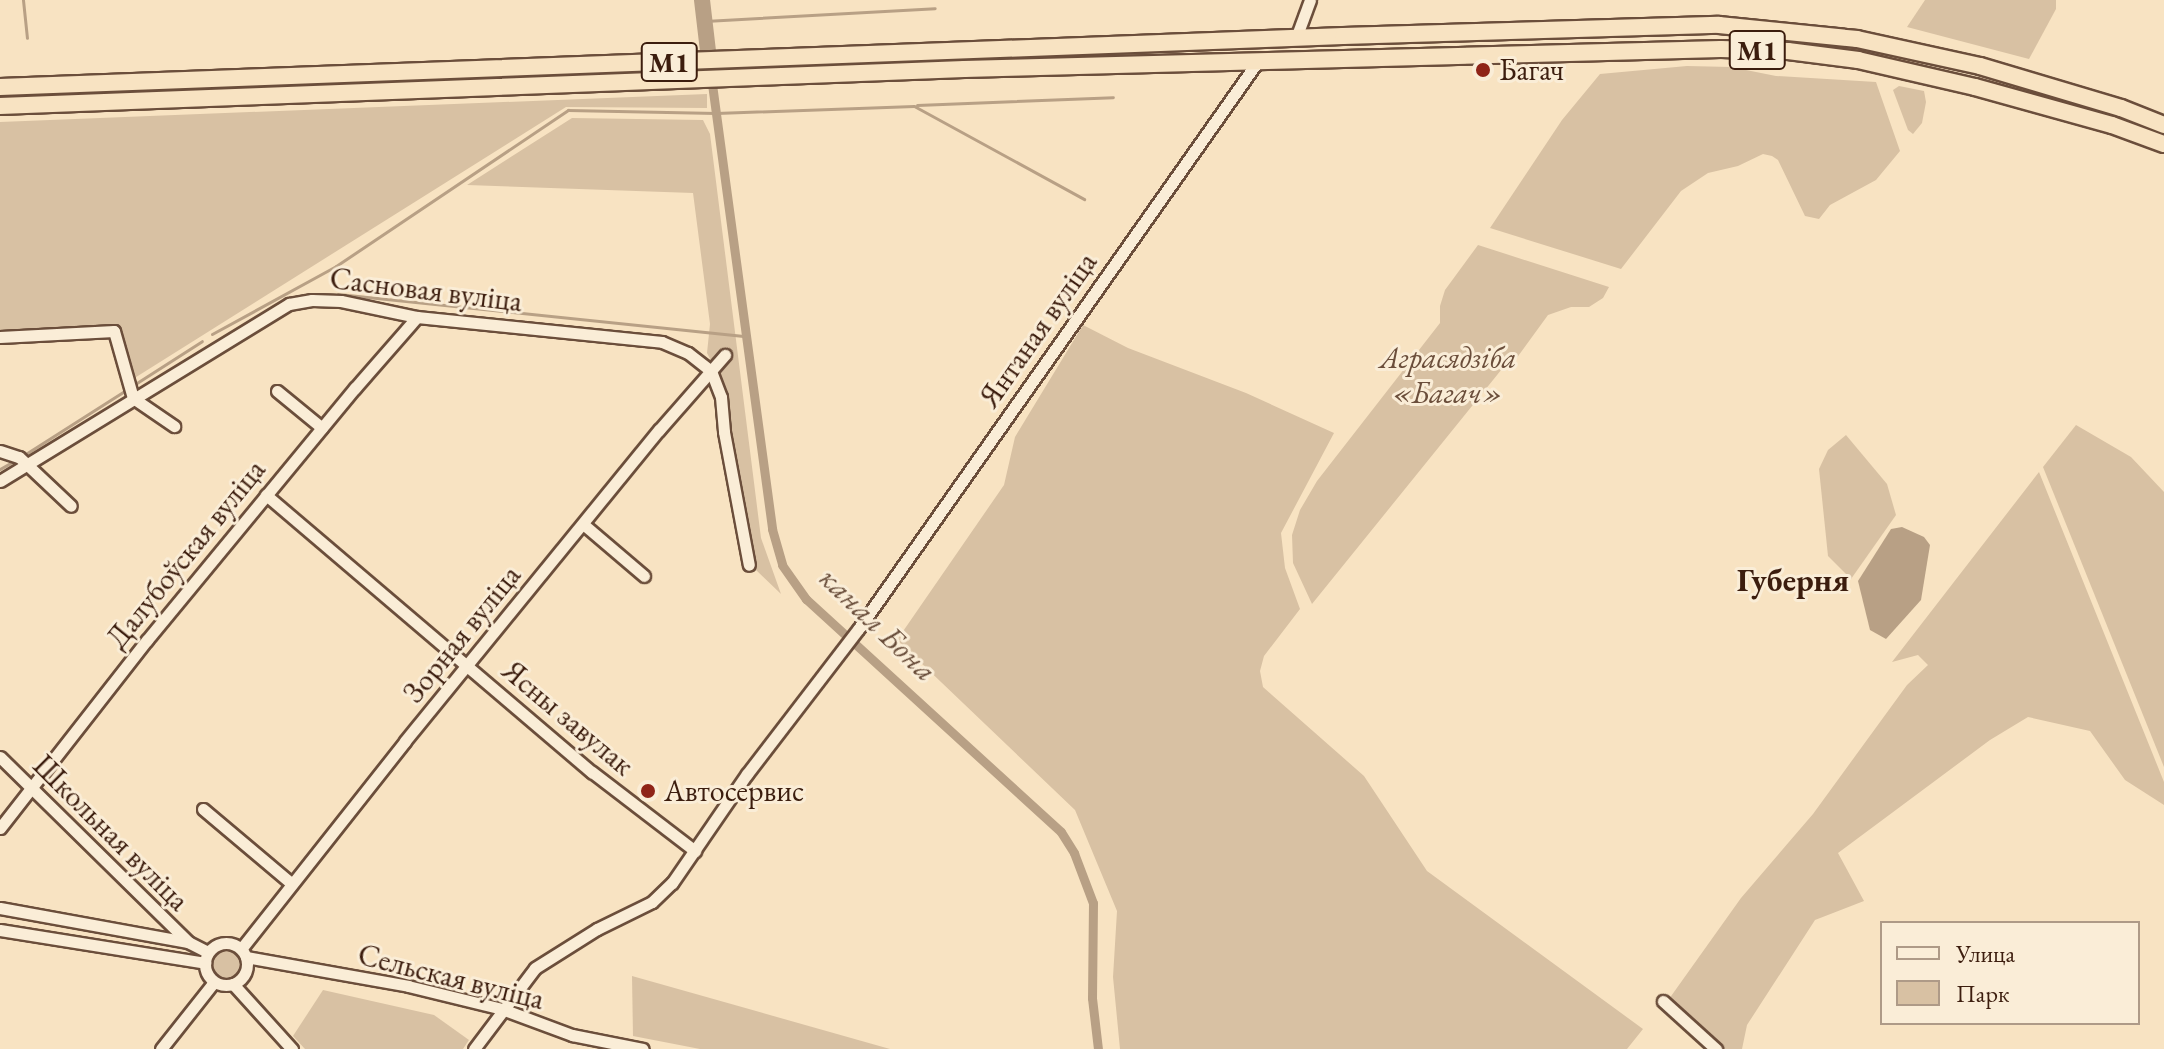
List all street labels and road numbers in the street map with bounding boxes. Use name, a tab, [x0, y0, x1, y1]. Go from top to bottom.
road number: М1	[1727, 26, 1787, 74]
road number: М1	[639, 38, 699, 86]
street label: Янтаная вуліца	[971, 246, 1105, 414]
street label: Сасновая вуліца	[328, 260, 524, 320]
street label: Далубоўская вуліца	[99, 452, 273, 656]
street label: Зорная вуліца	[396, 558, 528, 710]
street label: Ясны завулак	[495, 653, 641, 783]
street label: Школьная вуліца	[26, 748, 196, 918]
street label: Сельская вуліца	[354, 937, 548, 1017]

